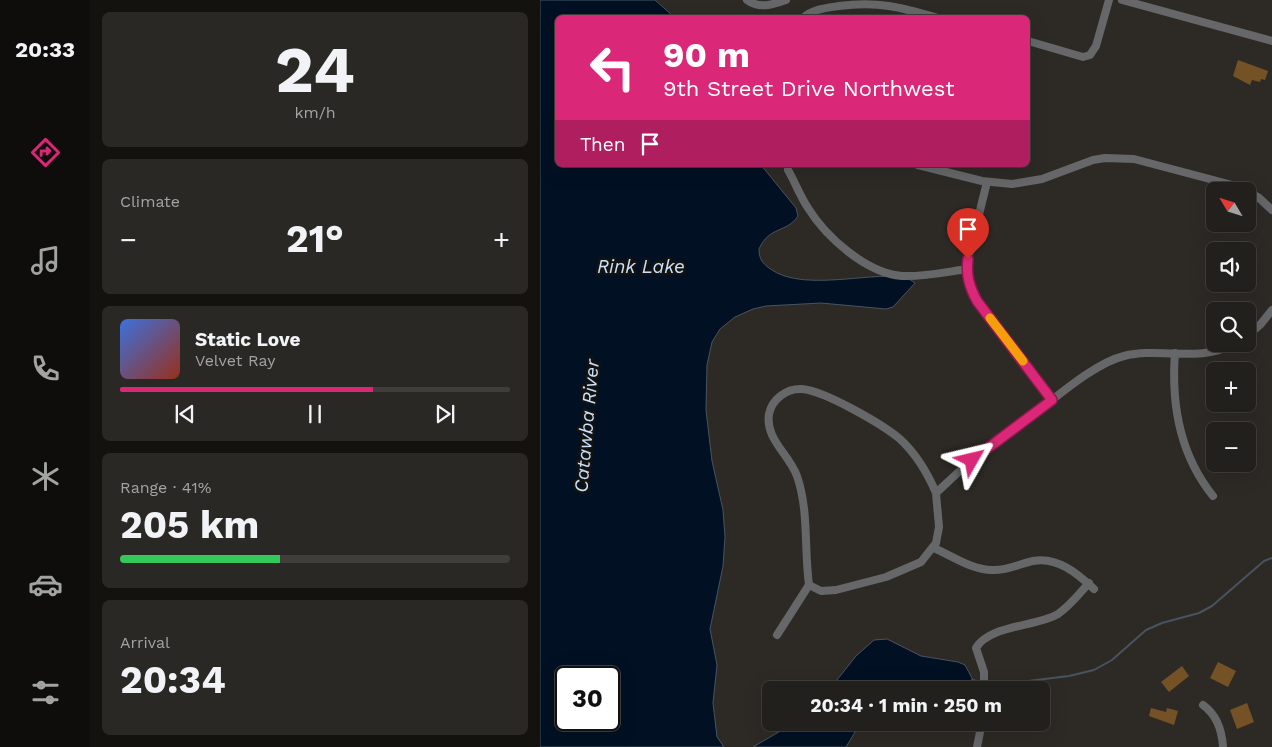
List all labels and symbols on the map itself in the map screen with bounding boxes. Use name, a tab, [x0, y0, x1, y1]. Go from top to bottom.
north arrow	[1206, 182, 1256, 232]
pin	[947, 208, 989, 259]
water label: Rink Lake	[597, 255, 685, 278]
water label: Catawba River	[569, 358, 604, 494]
position arrow	[945, 433, 997, 485]
speed limit sign: 30	[555, 666, 620, 731]

